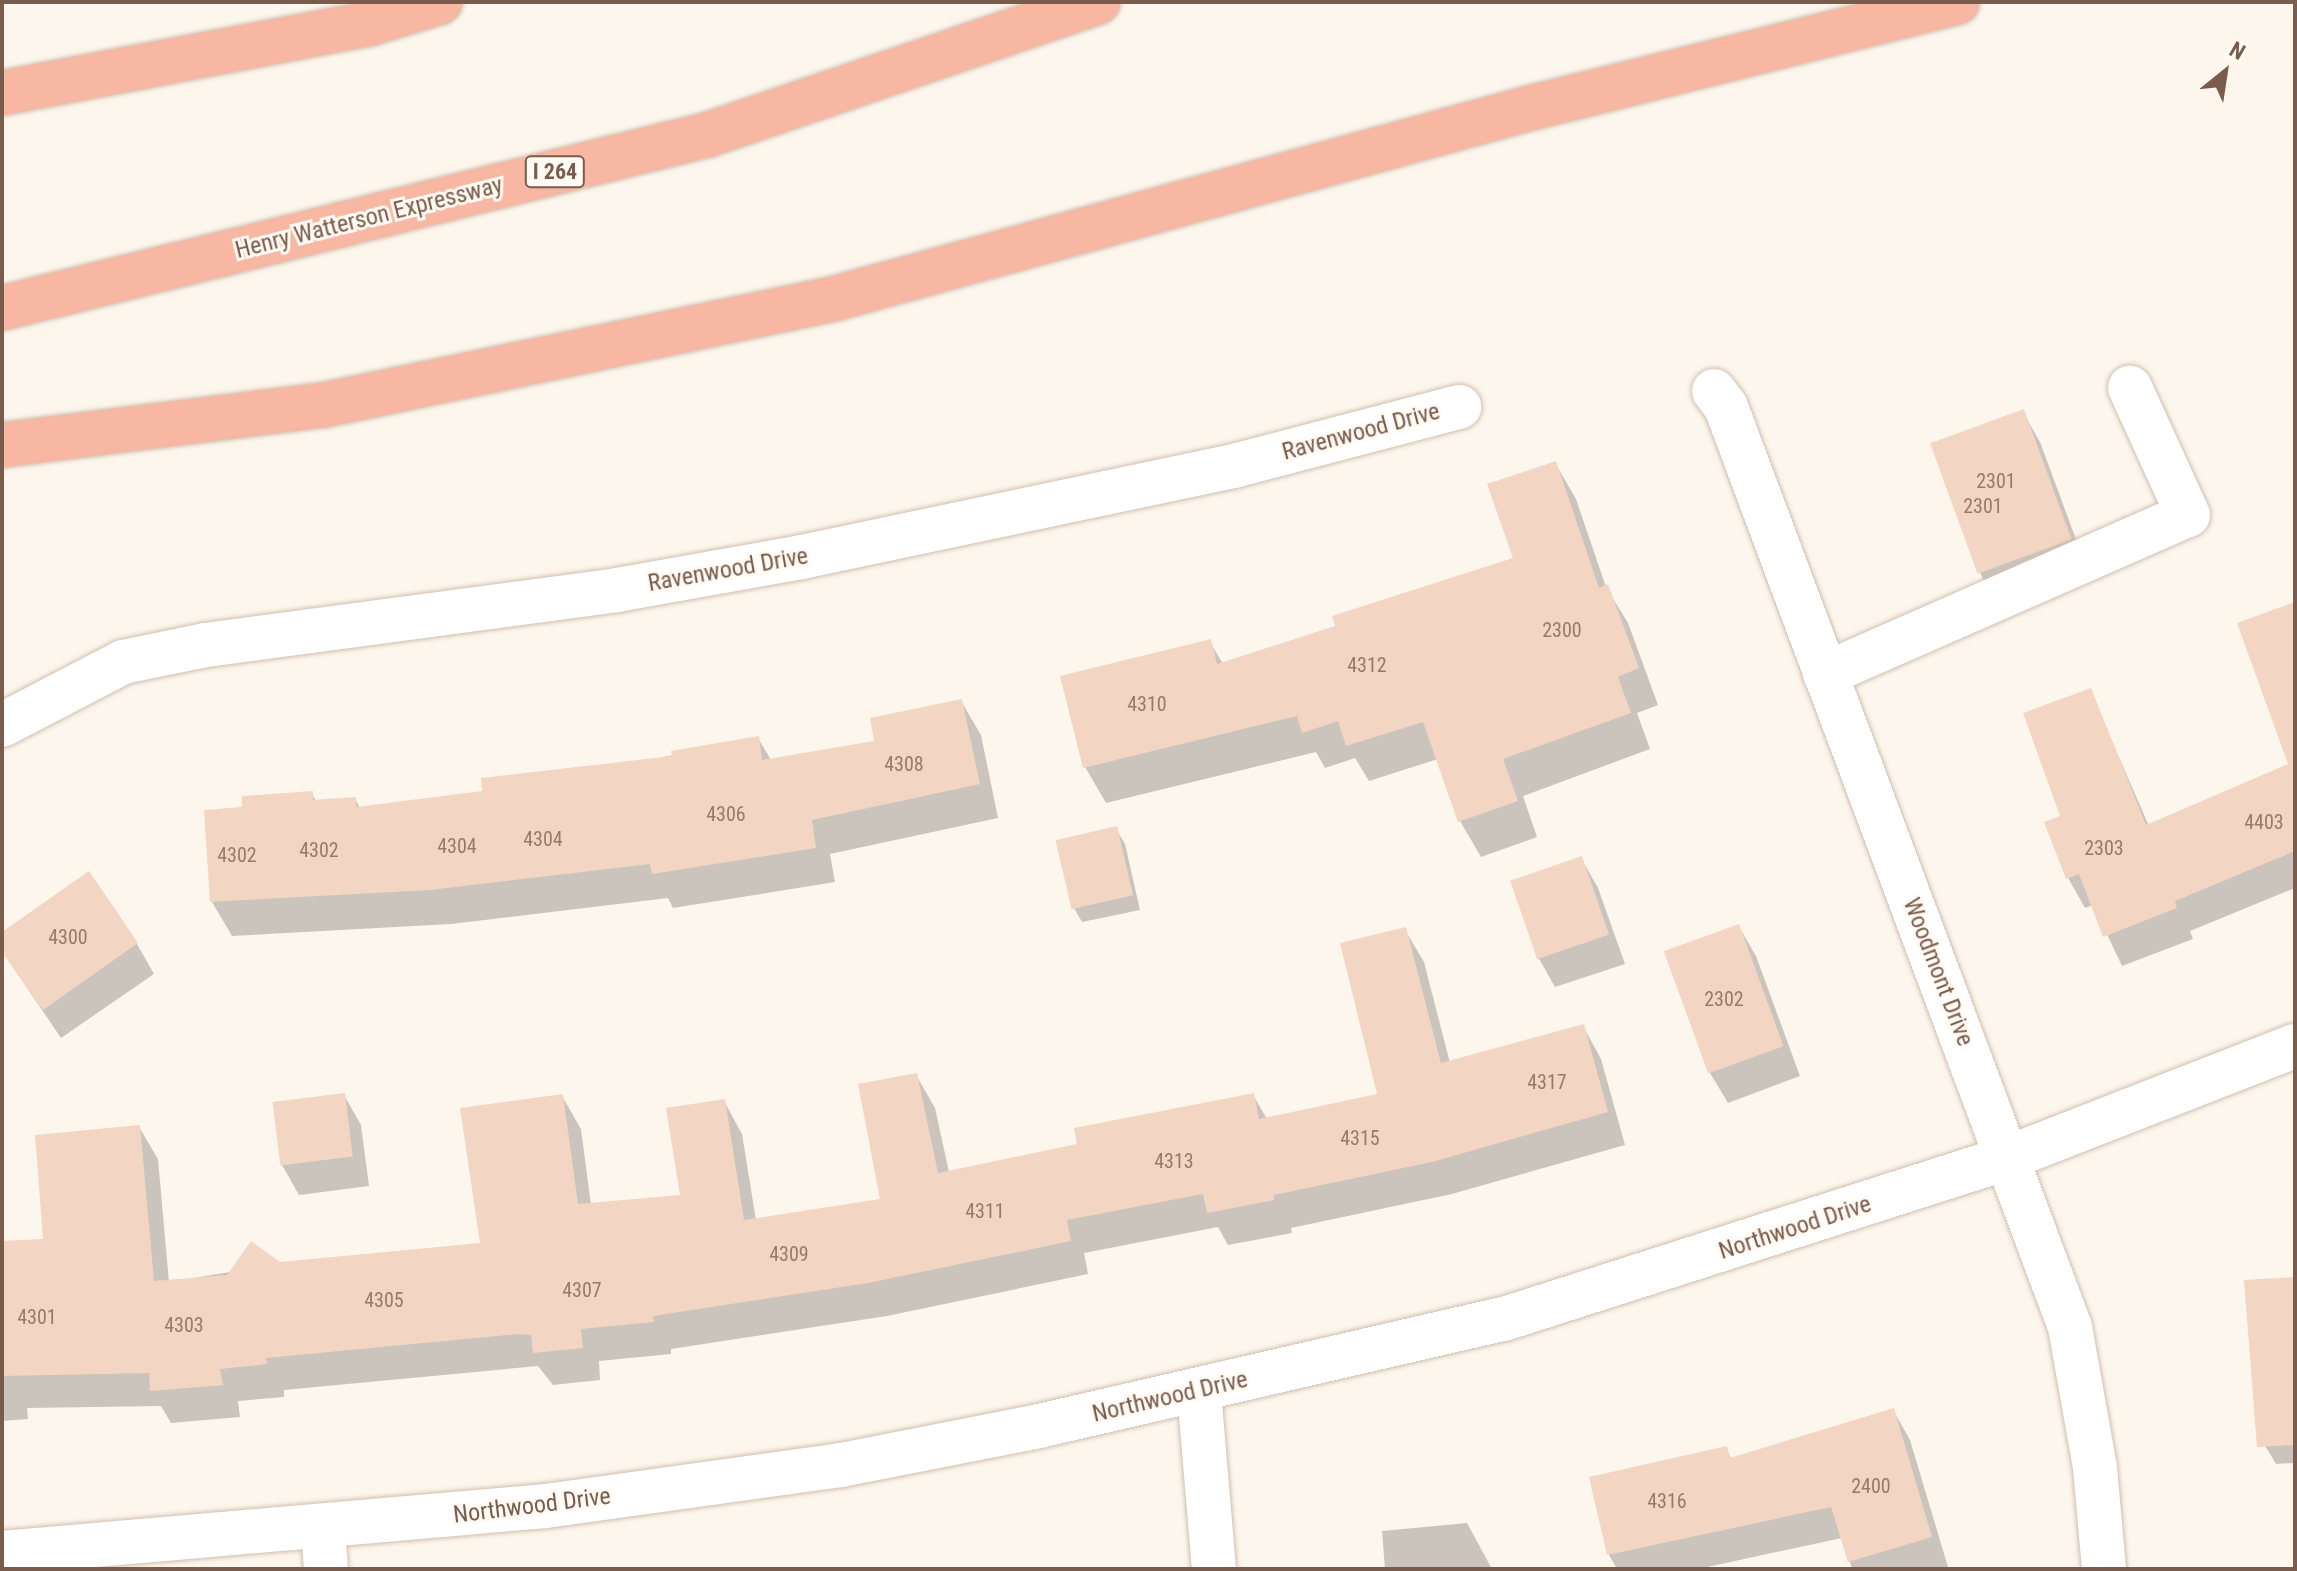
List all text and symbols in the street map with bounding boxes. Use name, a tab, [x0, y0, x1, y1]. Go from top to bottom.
north arrow	[2185, 32, 2265, 112]
text: N	[2225, 37, 2249, 65]
road number: I 264	[523, 154, 587, 190]
street label: Henry Watterson Expressway	[232, 171, 506, 265]
street label: Ravenwood Drive	[1279, 397, 1443, 467]
house number: 2301	[1976, 469, 2016, 493]
house number: 2301	[1963, 494, 2003, 518]
street label: Ravenwood Drive	[646, 542, 810, 598]
house number: 2300	[1542, 618, 1582, 642]
house number: 4312	[1347, 653, 1387, 677]
house number: 4310	[1127, 692, 1167, 716]
house number: 4308	[884, 752, 924, 776]
house number: 4306	[706, 802, 746, 826]
house number: 4403	[2244, 810, 2284, 834]
house number: 4304	[523, 827, 563, 851]
house number: 4304	[437, 834, 477, 858]
house number: 2303	[2084, 836, 2124, 860]
house number: 4302	[299, 838, 339, 862]
house number: 4302	[217, 843, 257, 867]
street label: Woodmont Drive	[1897, 894, 1979, 1050]
house number: 4300	[48, 925, 88, 949]
house number: 2302	[1704, 987, 1744, 1011]
house number: 4317	[1527, 1070, 1567, 1094]
house number: 4315	[1340, 1126, 1380, 1150]
house number: 4313	[1154, 1149, 1194, 1173]
street label: Northwood Drive	[1715, 1190, 1875, 1266]
house number: 4311	[965, 1199, 1005, 1223]
house number: 4309	[769, 1242, 809, 1266]
house number: 4307	[562, 1278, 602, 1302]
house number: 4305	[364, 1288, 404, 1312]
house number: 4301	[17, 1305, 57, 1329]
house number: 4303	[164, 1313, 204, 1337]
street label: Northwood Drive	[1090, 1365, 1250, 1429]
house number: 2400	[1851, 1474, 1891, 1498]
street label: Northwood Drive	[452, 1482, 612, 1530]
house number: 4316	[1647, 1489, 1687, 1513]

